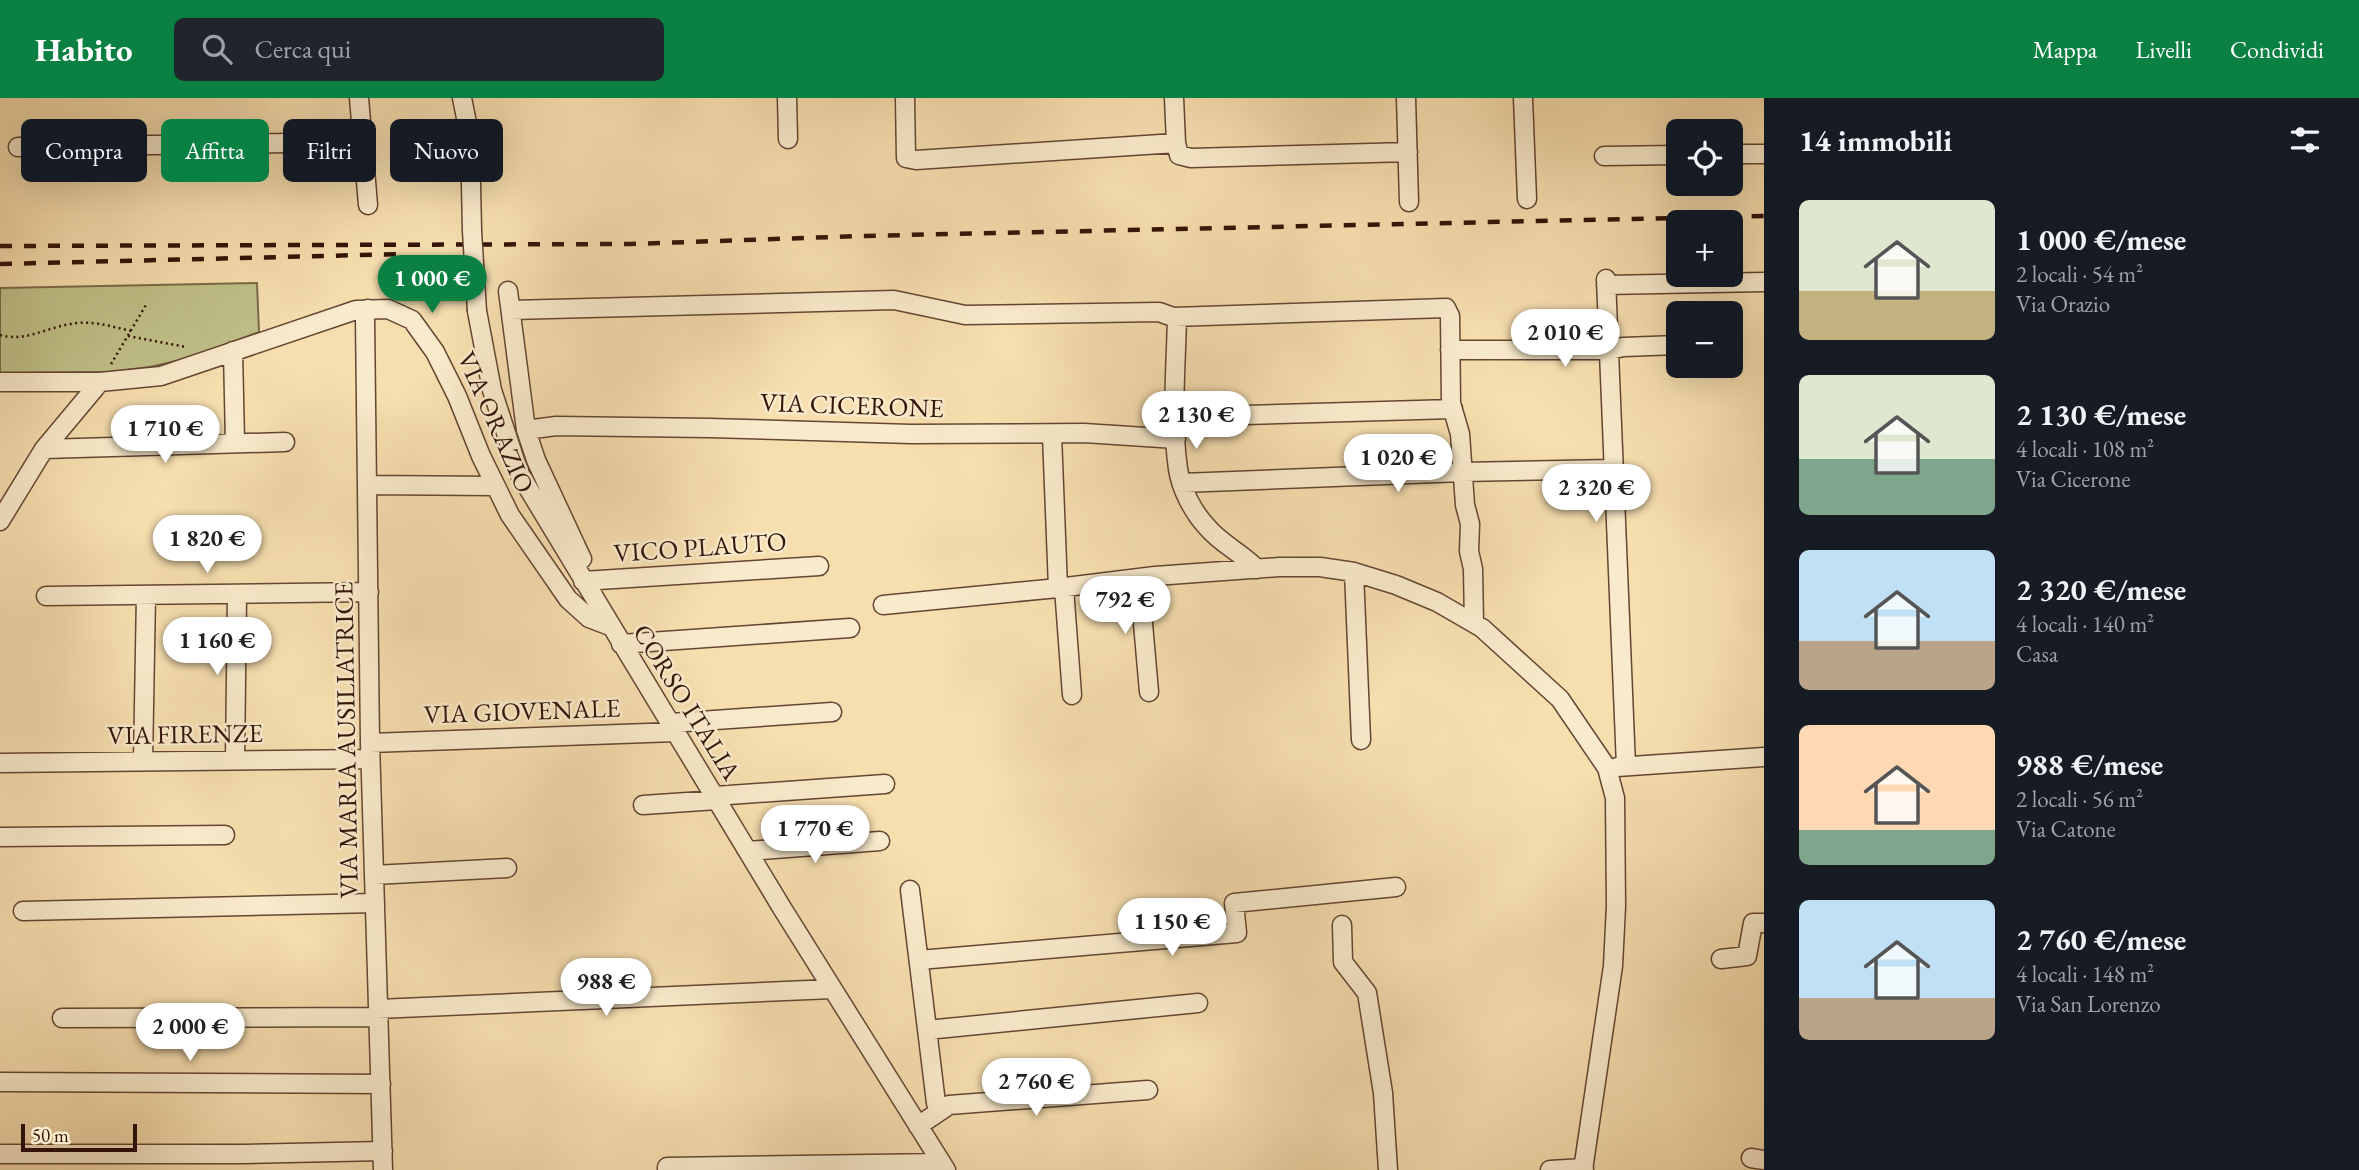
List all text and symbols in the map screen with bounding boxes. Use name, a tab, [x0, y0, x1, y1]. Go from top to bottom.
search box	[174, 18, 664, 81]
text: Habito	[35, 28, 132, 71]
icon: search	[198, 30, 236, 68]
text: Cerca qui	[254, 32, 351, 66]
text: Mappa	[2033, 34, 2097, 65]
text: Livelli	[2135, 34, 2192, 65]
text: Condividi	[2230, 34, 2324, 65]
chip: Compra	[21, 119, 147, 182]
chip: Affitta	[161, 119, 269, 182]
chip: Filtri	[283, 119, 376, 182]
chip: Nuovo	[390, 119, 503, 182]
map controls	[1666, 119, 1743, 378]
button: locate	[1666, 119, 1743, 196]
text: 14 immobili	[1799, 121, 1952, 160]
icon: filters	[2286, 121, 2324, 159]
button: +	[1666, 210, 1743, 287]
text: 1 000 €/mese	[2016, 220, 2186, 259]
icon: home	[1855, 228, 1939, 312]
pin: 1 000 €	[367, 256, 497, 315]
text: 2 locali · 54 m²	[2016, 259, 2143, 289]
text: 1 000 €	[394, 263, 470, 293]
text: Via Orazio	[2016, 289, 2110, 319]
button: −	[1666, 301, 1743, 378]
pin: 2 010 €	[1500, 310, 1630, 369]
text: 2 010 €	[1527, 317, 1603, 347]
street label: VIA ORAZIO	[450, 346, 542, 498]
street label: VIA CICERONE	[760, 385, 945, 425]
pin: 2 130 €	[1131, 392, 1261, 451]
text: 2 130 €/mese	[2016, 395, 2186, 434]
text: 2 130 €	[1158, 399, 1234, 429]
icon: home	[1855, 403, 1939, 487]
pin: 1 710 €	[100, 406, 230, 465]
text: 1 710 €	[127, 413, 203, 443]
pin: 1 020 €	[1333, 434, 1463, 494]
text: 4 locali · 108 m²	[2016, 434, 2154, 464]
text: 1 020 €	[1360, 442, 1436, 472]
pin: 2 320 €	[1531, 464, 1661, 524]
text: Via Cicerone	[2016, 464, 2130, 494]
text: 2 320 €	[1558, 472, 1634, 502]
pin: 1 820 €	[142, 516, 272, 575]
text: 1 820 €	[169, 523, 245, 553]
street label: VICO PLAUTO	[612, 524, 788, 570]
text: 2 320 €/mese	[2016, 570, 2186, 609]
pin: 792 €	[1076, 576, 1174, 636]
icon: home	[1855, 578, 1939, 662]
street label: VIA MARIA AUSILIATRICE	[326, 581, 366, 899]
text: 792 €	[1096, 584, 1154, 614]
text: 4 locali · 140 m²	[2016, 609, 2154, 639]
pin: 1 160 €	[152, 618, 282, 677]
street label: CORSO ITALIA	[625, 618, 749, 787]
text: 1 160 €	[179, 625, 255, 655]
text: Casa	[2016, 639, 2058, 669]
street label: VIA GIOVENALE	[423, 691, 621, 731]
street label: VIA FIRENZE	[107, 716, 264, 752]
text: 988 €/mese	[2016, 745, 2163, 784]
icon: home	[1855, 753, 1939, 837]
text: 2 locali · 56 m²	[2016, 784, 2143, 814]
pin: 1 770 €	[750, 806, 880, 865]
text: 1 770 €	[777, 813, 853, 843]
text: Via Catone	[2016, 814, 2116, 844]
pin: 1 150 €	[1107, 898, 1237, 958]
text: 1 150 €	[1134, 906, 1210, 936]
text: 2 760 €/mese	[2016, 920, 2186, 959]
icon: home	[1855, 928, 1939, 1012]
pin: 988 €	[557, 958, 655, 1018]
text: 4 locali · 148 m²	[2016, 959, 2154, 989]
text: 988 €	[577, 966, 635, 996]
text: Via San Lorenzo	[2016, 989, 2161, 1019]
pin: 2 000 €	[125, 1004, 255, 1063]
text: 2 000 €	[152, 1011, 228, 1041]
pin: 2 760 €	[971, 1058, 1101, 1118]
text: 2 760 €	[998, 1066, 1074, 1096]
scale bar	[21, 1121, 136, 1153]
text: 50 m	[32, 1123, 69, 1148]

